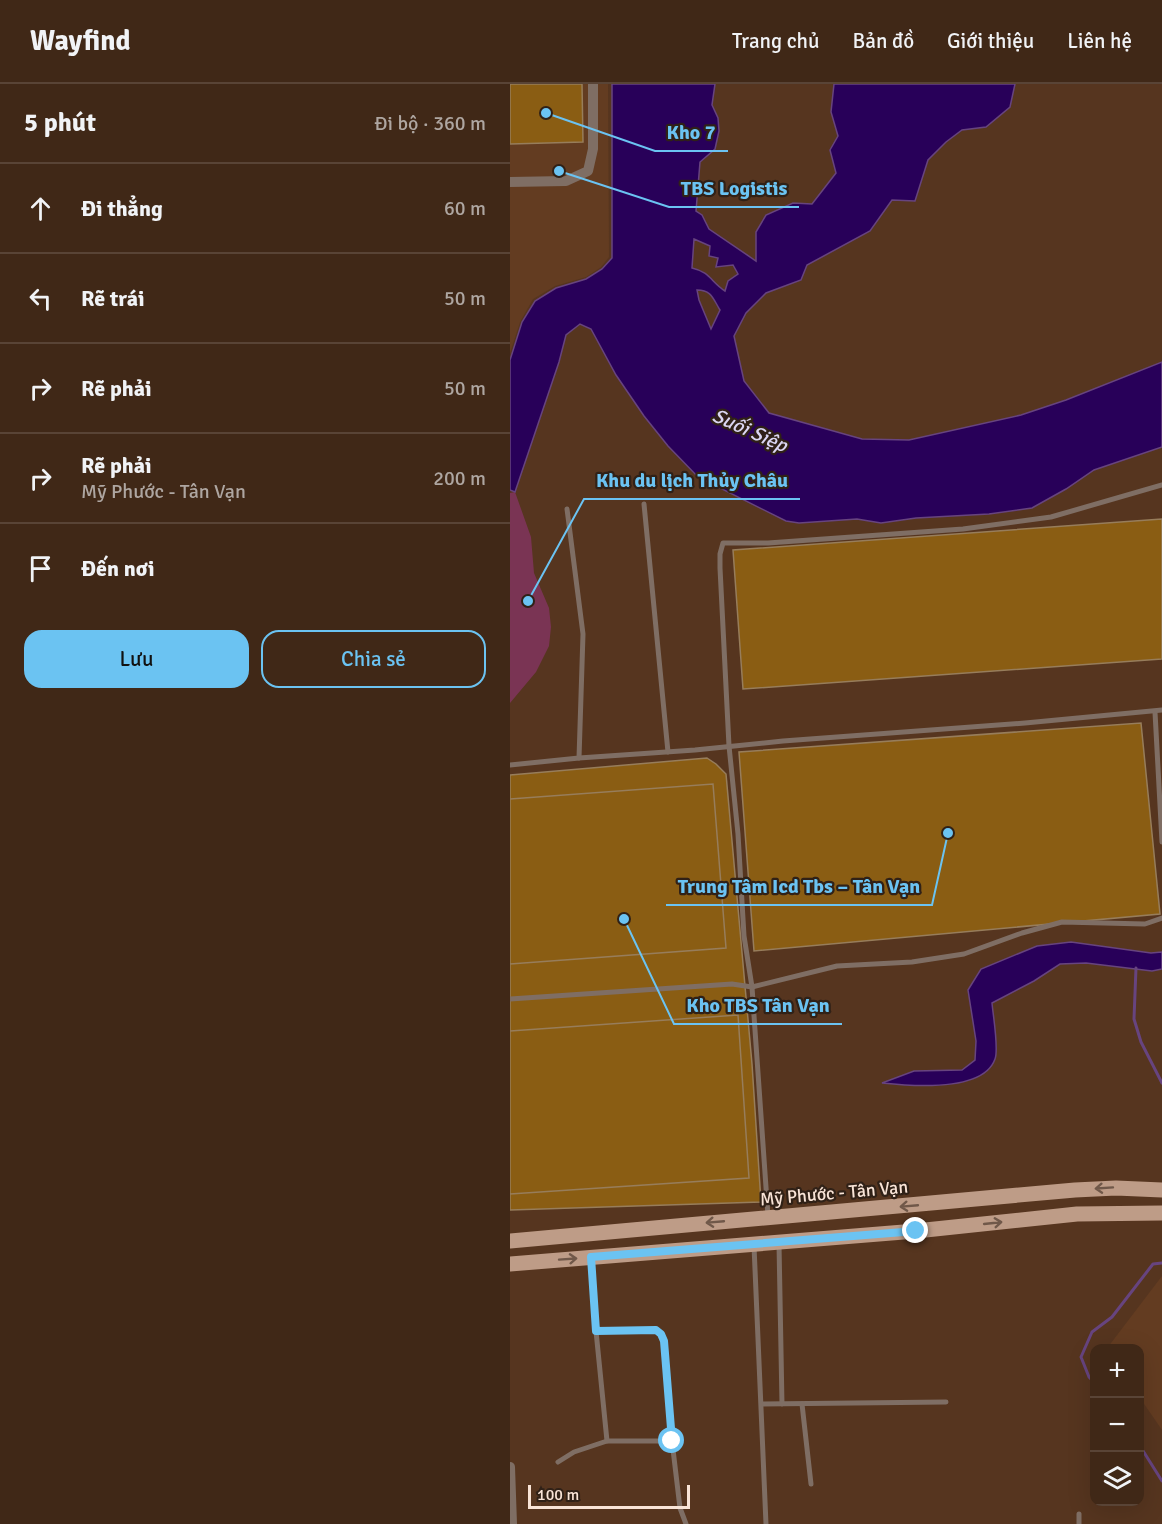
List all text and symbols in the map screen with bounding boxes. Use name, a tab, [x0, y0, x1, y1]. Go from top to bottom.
text: Wayfind	[30, 24, 131, 58]
text: Trang chủ	[732, 28, 820, 54]
text: Bản đồ	[853, 28, 914, 54]
text: Giới thiệu	[947, 28, 1034, 54]
text: Liên hệ	[1067, 28, 1132, 54]
text: 5 phút	[24, 107, 96, 139]
text: Đi bộ · 360 m	[374, 111, 486, 136]
callout: Kho 7	[655, 113, 728, 151]
text: Kho 7	[667, 120, 716, 145]
callout: TBS Logistis	[669, 169, 799, 207]
text: TBS Logistis	[681, 176, 787, 201]
icon: ahead	[24, 192, 57, 225]
text: Đi thẳng	[81, 195, 163, 222]
text: 60 m	[444, 196, 486, 221]
icon: left	[24, 282, 57, 315]
text: Rẽ trái	[81, 285, 145, 312]
text: 50 m	[444, 286, 486, 311]
icon: right	[24, 372, 57, 405]
text: Rẽ phải	[81, 375, 152, 402]
text: 50 m	[444, 376, 486, 401]
water label: Suối Siệp	[708, 403, 792, 459]
text: Rẽ phải	[81, 452, 152, 479]
callout: Khu du lịch Thủy Châu	[584, 461, 800, 499]
icon: right	[24, 462, 57, 495]
text: 200 m	[433, 466, 486, 491]
text: Khu du lịch Thủy Châu	[596, 468, 788, 493]
text: Mỹ Phước - Tân Vạn	[81, 479, 246, 504]
icon: arrive	[24, 552, 57, 585]
text: Đến nơi	[81, 555, 155, 582]
button: Lưu	[24, 630, 249, 688]
button: Chia sẻ	[261, 630, 486, 688]
callout: Trung Tâm Icd Tbs – Tân Vạn	[666, 867, 932, 905]
text: Trung Tâm Icd Tbs – Tân Vạn	[678, 874, 920, 899]
callout: Kho TBS Tân Vạn	[674, 986, 842, 1024]
text: Kho TBS Tân Vạn	[686, 993, 830, 1018]
street label: Mỹ Phước - Tân Vạn	[759, 1176, 909, 1210]
one-way arrow	[1094, 1183, 1114, 1194]
one-way arrow	[900, 1201, 920, 1212]
one-way arrow	[706, 1217, 726, 1228]
route end	[902, 1217, 928, 1243]
one-way arrow	[982, 1217, 1002, 1228]
one-way arrow	[558, 1253, 578, 1264]
map controls	[1090, 1344, 1144, 1506]
button: +	[1090, 1344, 1144, 1398]
button: −	[1090, 1398, 1144, 1452]
route start	[658, 1427, 684, 1453]
button: layers	[1090, 1452, 1144, 1506]
scale bar	[528, 1482, 690, 1510]
text: 100 m	[537, 1485, 579, 1505]

